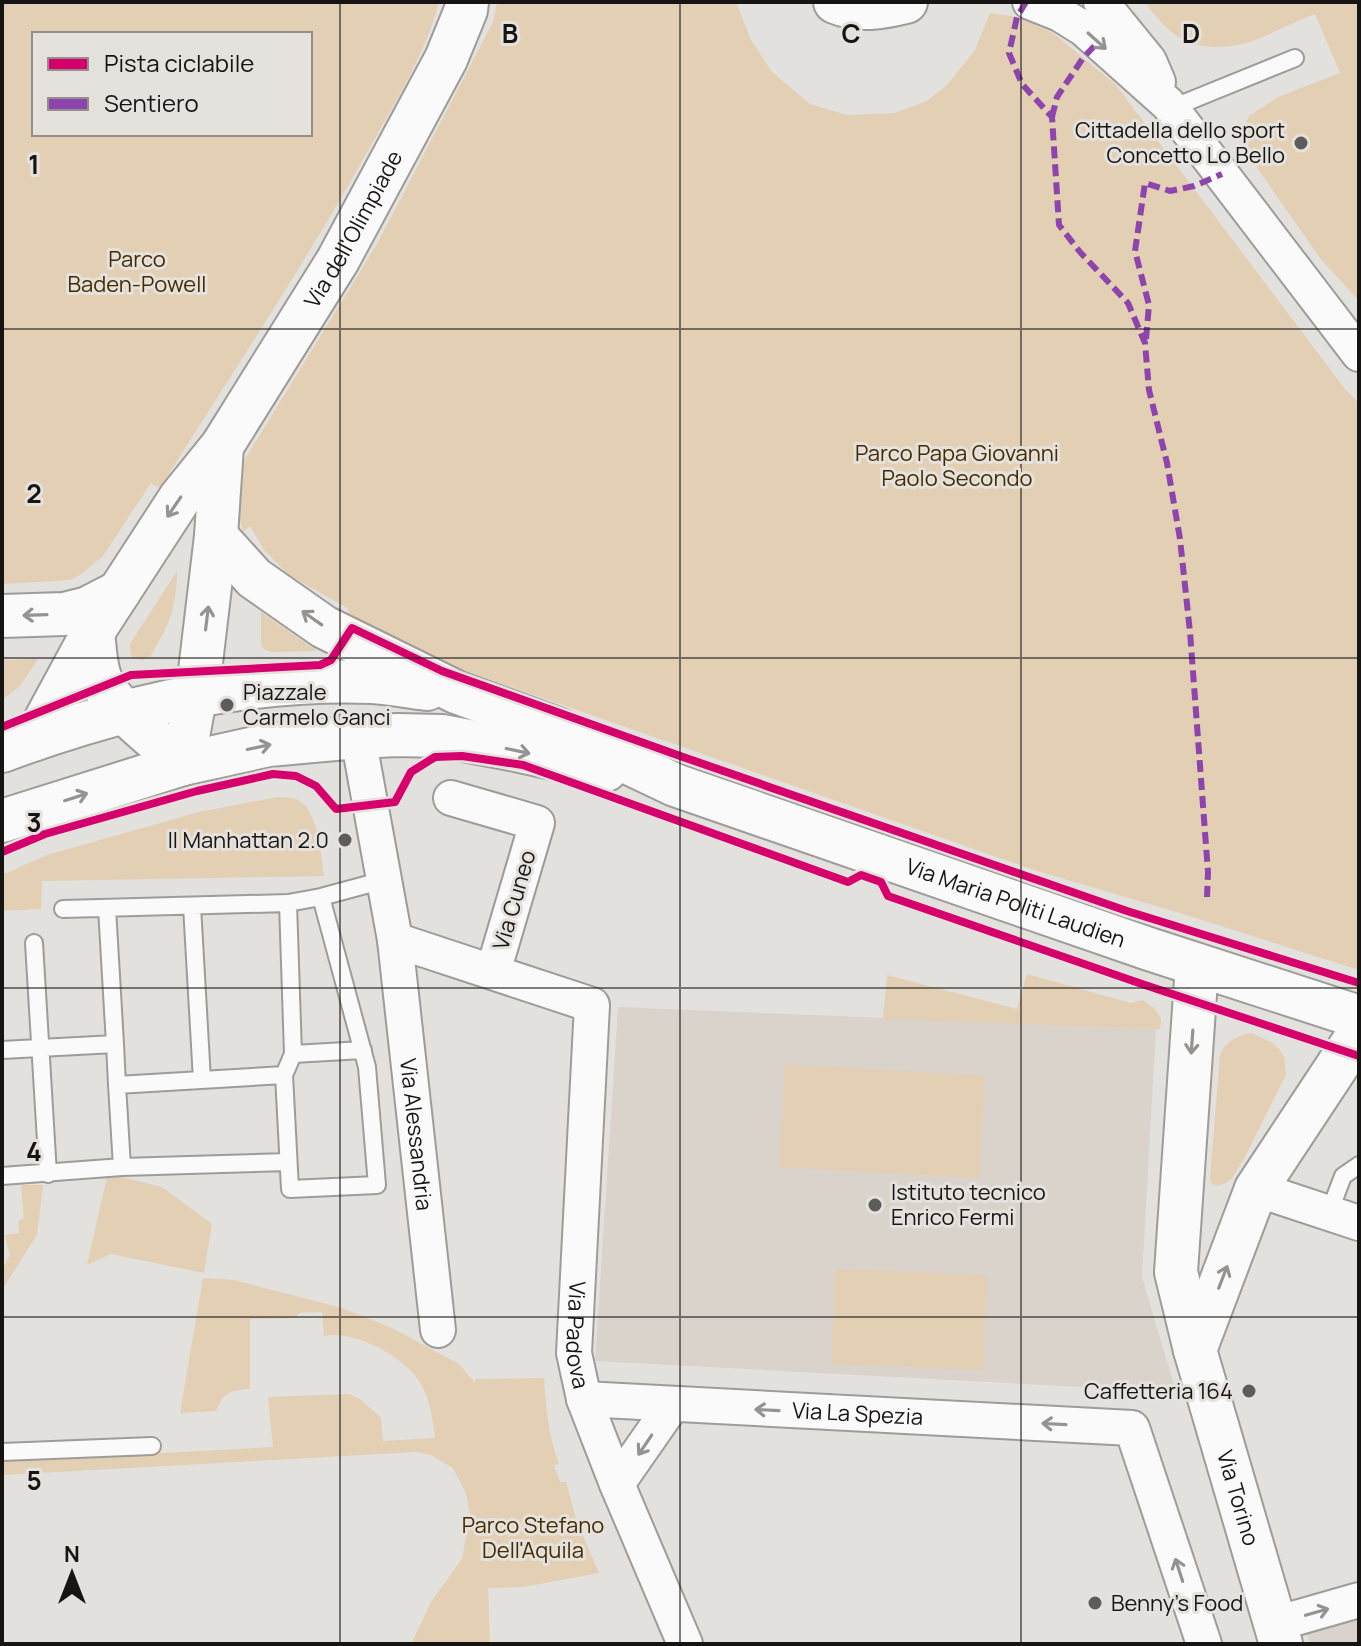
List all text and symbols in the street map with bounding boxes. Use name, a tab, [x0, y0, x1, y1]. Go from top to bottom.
text: B	[502, 15, 518, 51]
text: C	[841, 15, 861, 51]
text: D	[1182, 15, 1200, 51]
legend	[32, 32, 312, 136]
one-way arrow	[1087, 32, 1107, 51]
text: Pista ciclabile	[104, 46, 254, 79]
text: Sentiero	[104, 86, 199, 119]
place label: Cittadella dello sport Concetto Lo Bello	[1075, 115, 1285, 170]
marker: Cittadella dello sport Concetto Lo Bello	[1292, 134, 1310, 152]
street label: Via dell'Olimpiade	[297, 145, 409, 313]
text: 1	[28, 146, 40, 182]
park label: Parco Baden-Powell	[68, 244, 206, 299]
park label: Parco Papa Giovanni Paolo Secondo	[855, 438, 1059, 493]
text: 2	[26, 475, 42, 511]
one-way arrow	[166, 496, 182, 518]
one-way arrow	[199, 605, 214, 632]
one-way arrow	[22, 608, 49, 623]
one-way arrow	[301, 610, 323, 626]
place label: Piazzale Carmelo Ganci	[243, 677, 391, 732]
marker: Piazzale Carmelo Ganci	[218, 696, 236, 714]
one-way arrow	[246, 739, 271, 754]
one-way arrow	[505, 744, 531, 759]
one-way arrow	[63, 789, 88, 803]
text: 3	[26, 804, 42, 840]
place label: Il Manhattan 2.0	[168, 825, 329, 855]
marker: Il Manhattan 2.0	[336, 831, 354, 849]
street label: Via Cuneo	[485, 847, 543, 953]
street label: Via Maria Politi Laudien	[902, 851, 1129, 955]
one-way arrow	[1184, 1029, 1199, 1055]
street label: Via Alessandria	[393, 1057, 440, 1212]
text: 4	[26, 1133, 42, 1169]
place label: Istituto tecnico Enrico Fermi	[891, 1177, 1046, 1232]
marker: Istituto tecnico Enrico Fermi	[866, 1196, 884, 1214]
one-way arrow	[1217, 1265, 1231, 1290]
street label: Via Padova	[559, 1280, 596, 1391]
place label: Caffetteria 164	[1084, 1376, 1233, 1406]
marker: Caffetteria 164	[1240, 1382, 1258, 1400]
street label: Via La Spezia	[791, 1395, 924, 1432]
one-way arrow	[754, 1402, 781, 1417]
one-way arrow	[1041, 1416, 1068, 1431]
one-way arrow	[637, 1433, 653, 1456]
street label: Via Torino	[1210, 1447, 1266, 1549]
text: 5	[26, 1462, 42, 1498]
park label: Parco Stefano Dell'Aquila	[462, 1510, 604, 1565]
north arrow	[32, 1534, 112, 1614]
text: N	[64, 1539, 80, 1569]
one-way arrow	[1171, 1558, 1186, 1583]
place label: Benny's Food	[1111, 1588, 1243, 1618]
marker: Benny's Food	[1086, 1594, 1104, 1612]
one-way arrow	[1304, 1604, 1330, 1619]

